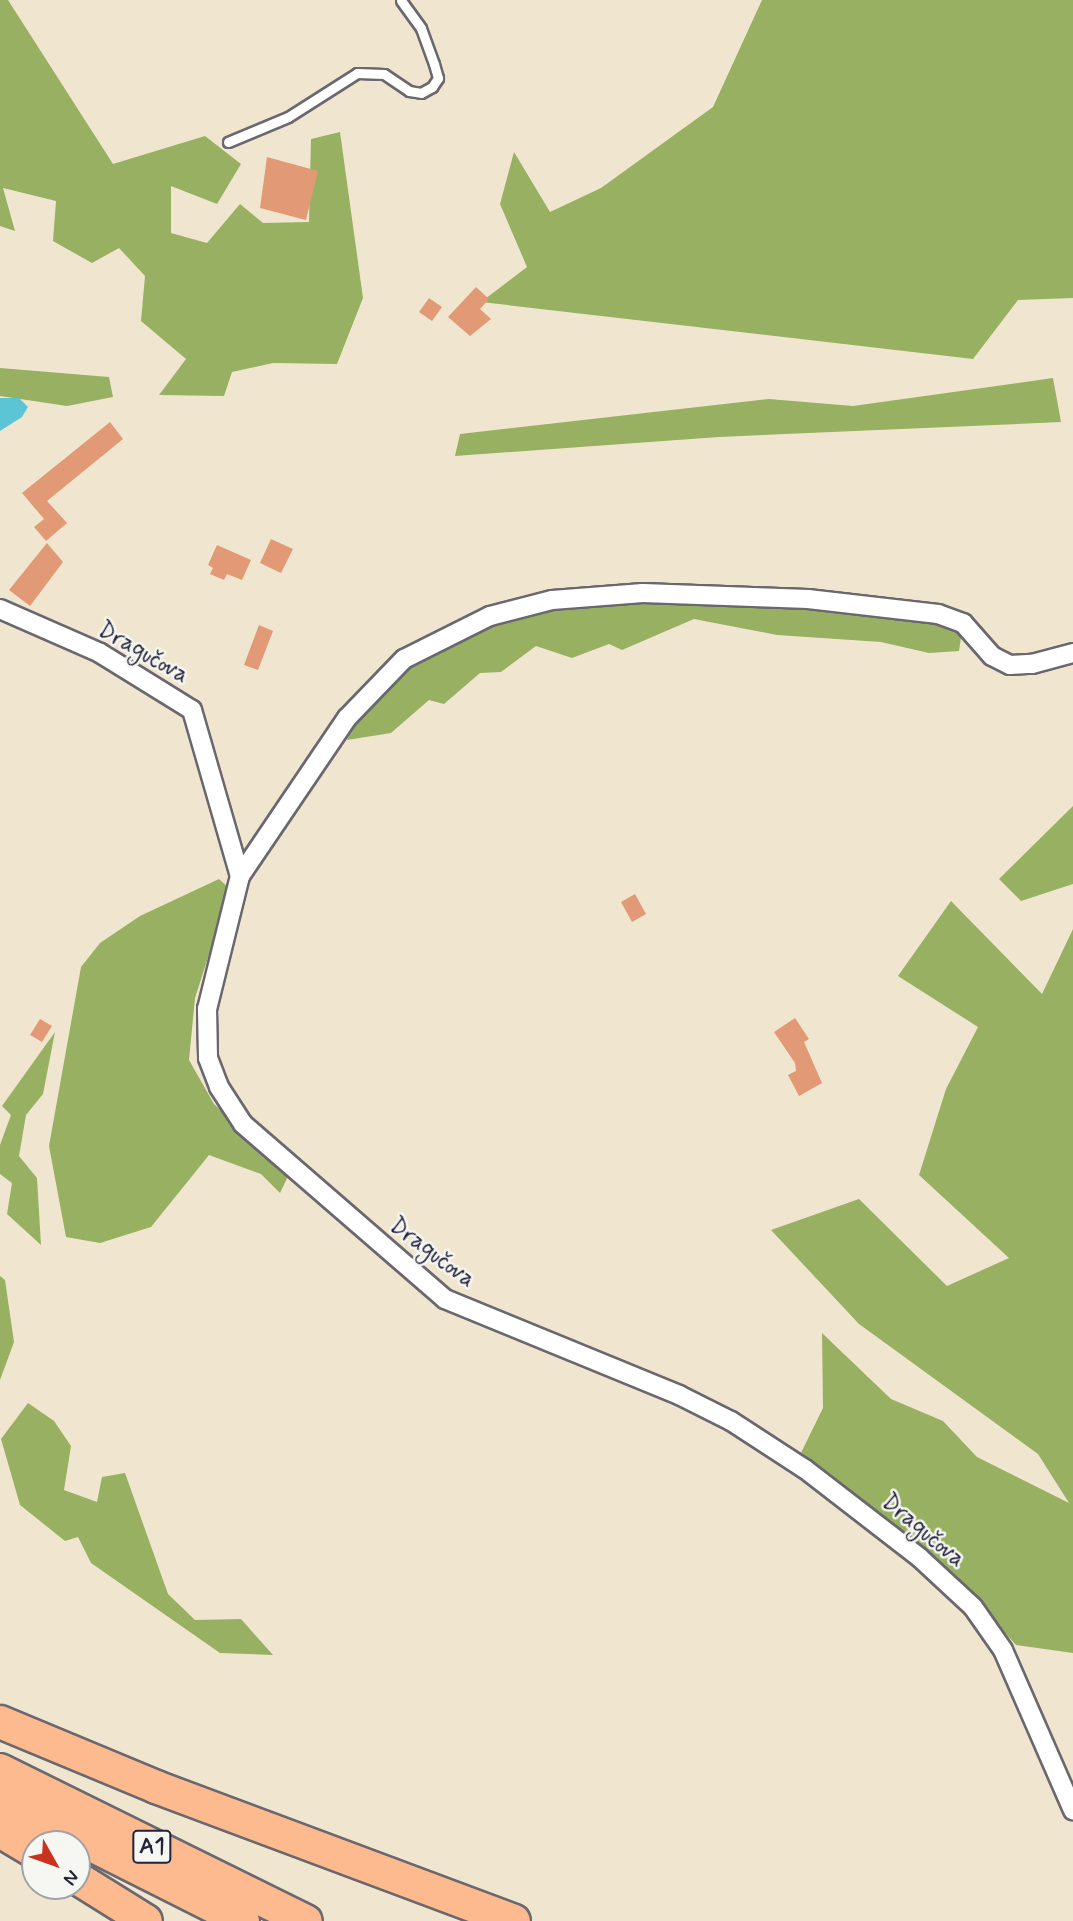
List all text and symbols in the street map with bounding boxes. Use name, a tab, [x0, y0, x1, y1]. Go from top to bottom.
street label: Dragučova	[92, 615, 194, 691]
street label: Dragučova	[383, 1211, 481, 1295]
street label: Dragučova	[875, 1488, 971, 1574]
road number: A1	[131, 1828, 173, 1866]
north arrow	[21, 1830, 91, 1900]
text: N	[57, 1865, 85, 1890]

